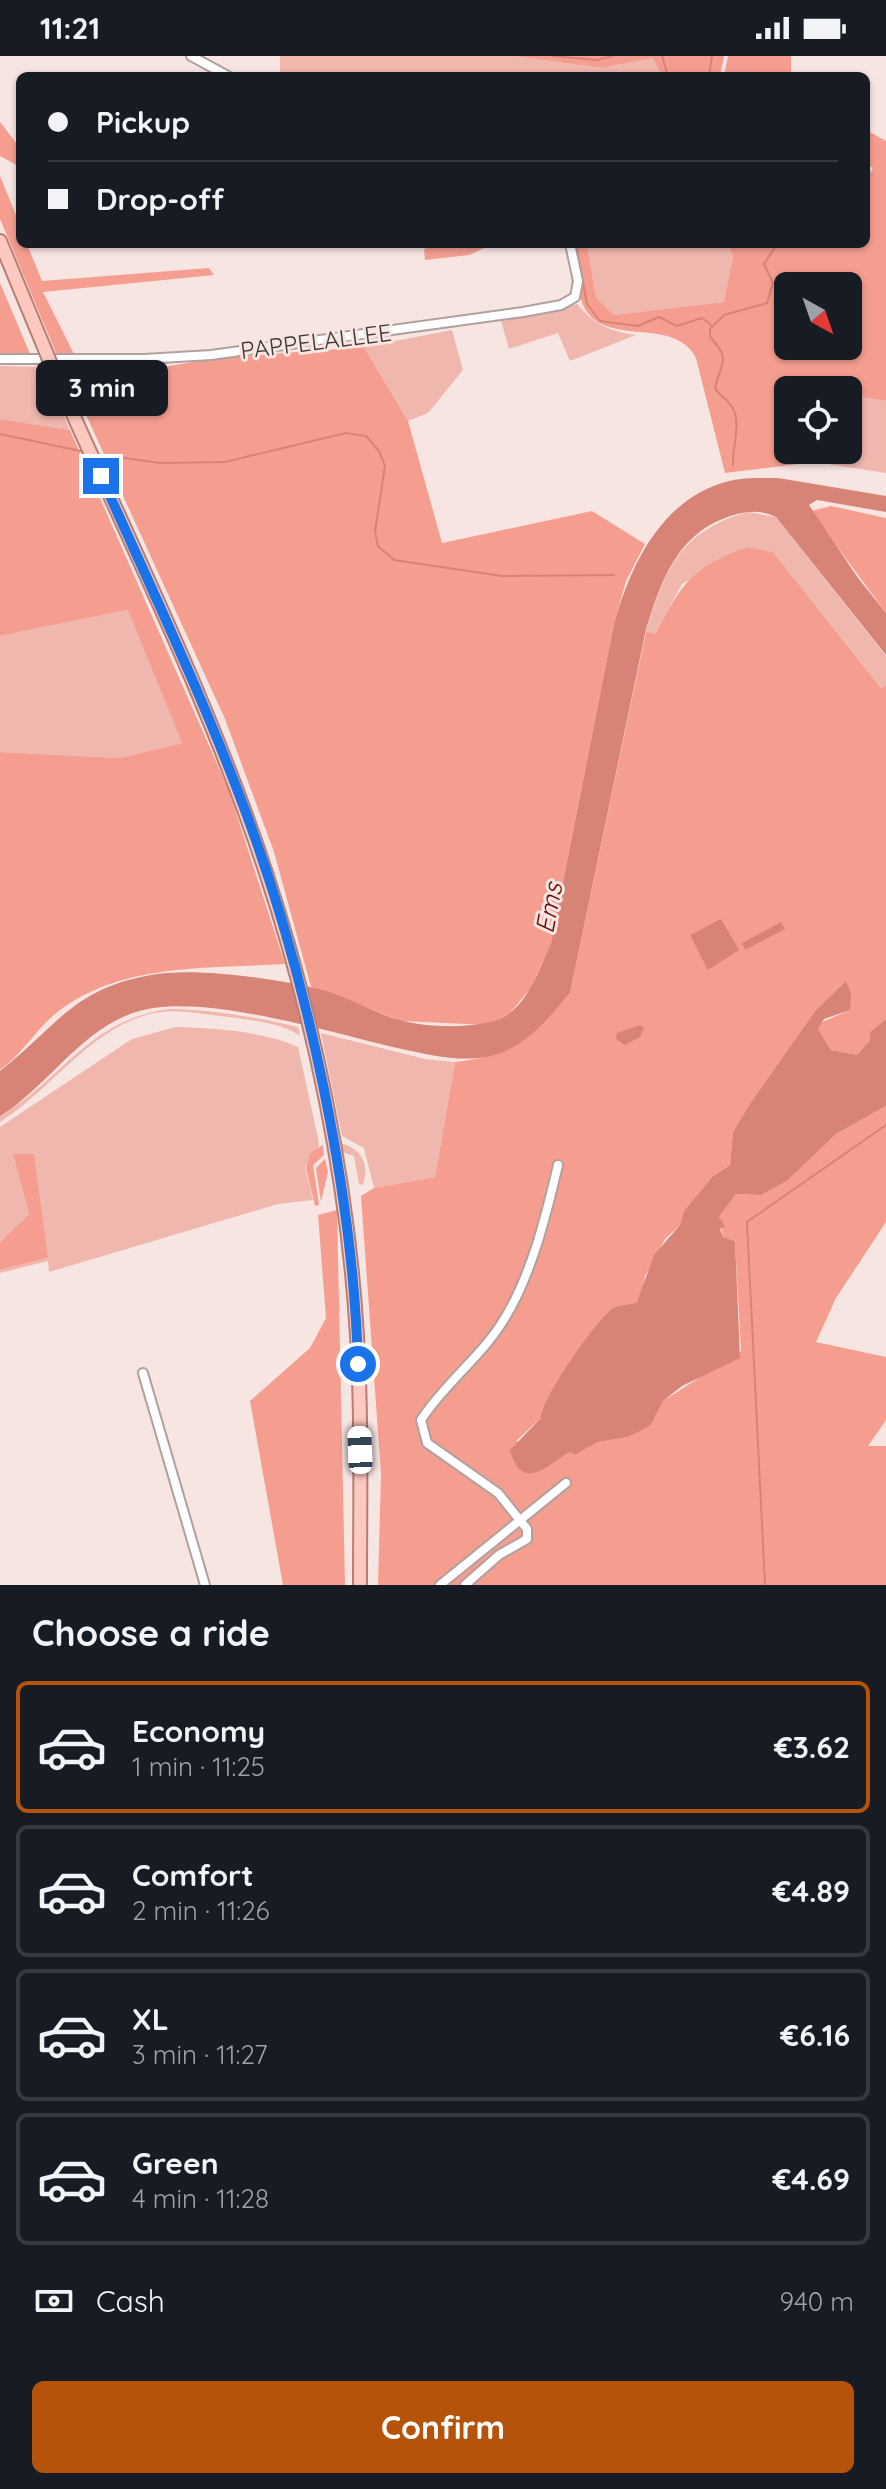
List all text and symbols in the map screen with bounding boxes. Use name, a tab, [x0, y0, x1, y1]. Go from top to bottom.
text: 11:21	[40, 9, 100, 47]
text: Pickup	[96, 103, 190, 141]
text: Drop-off	[96, 180, 224, 218]
north arrow	[774, 272, 862, 360]
map controls	[774, 272, 862, 464]
street label: PAPPELALLEE	[239, 317, 393, 365]
callout: 3 min	[35, 360, 167, 416]
text: 3 min	[69, 371, 135, 404]
button: locate	[774, 376, 862, 464]
route end	[83, 458, 119, 494]
water label: Ems	[527, 878, 570, 936]
route start	[340, 1346, 376, 1382]
car	[347, 1426, 373, 1474]
text: Choose a ride	[32, 1610, 270, 1655]
icon: car	[36, 1711, 108, 1783]
text: Economy	[132, 1712, 265, 1750]
text: €3.62	[774, 1728, 850, 1766]
text: 1 min · 11:25	[132, 1750, 265, 1783]
icon: car	[36, 1855, 108, 1927]
text: Comfort	[132, 1856, 253, 1894]
text: €4.89	[773, 1872, 850, 1910]
text: 2 min · 11:26	[132, 1894, 270, 1927]
icon: car	[36, 1999, 108, 2071]
text: XL	[132, 2000, 169, 2038]
text: €6.16	[780, 2016, 850, 2054]
text: 3 min · 11:27	[132, 2038, 268, 2071]
icon: car	[36, 2143, 108, 2215]
text: Green	[132, 2144, 219, 2182]
text: €4.69	[772, 2160, 850, 2198]
text: 4 min · 11:28	[132, 2182, 269, 2215]
icon: cash	[32, 2279, 76, 2323]
text: Cash	[96, 2282, 165, 2320]
text: 940 m	[780, 2285, 854, 2318]
button: Confirm	[32, 2381, 854, 2473]

